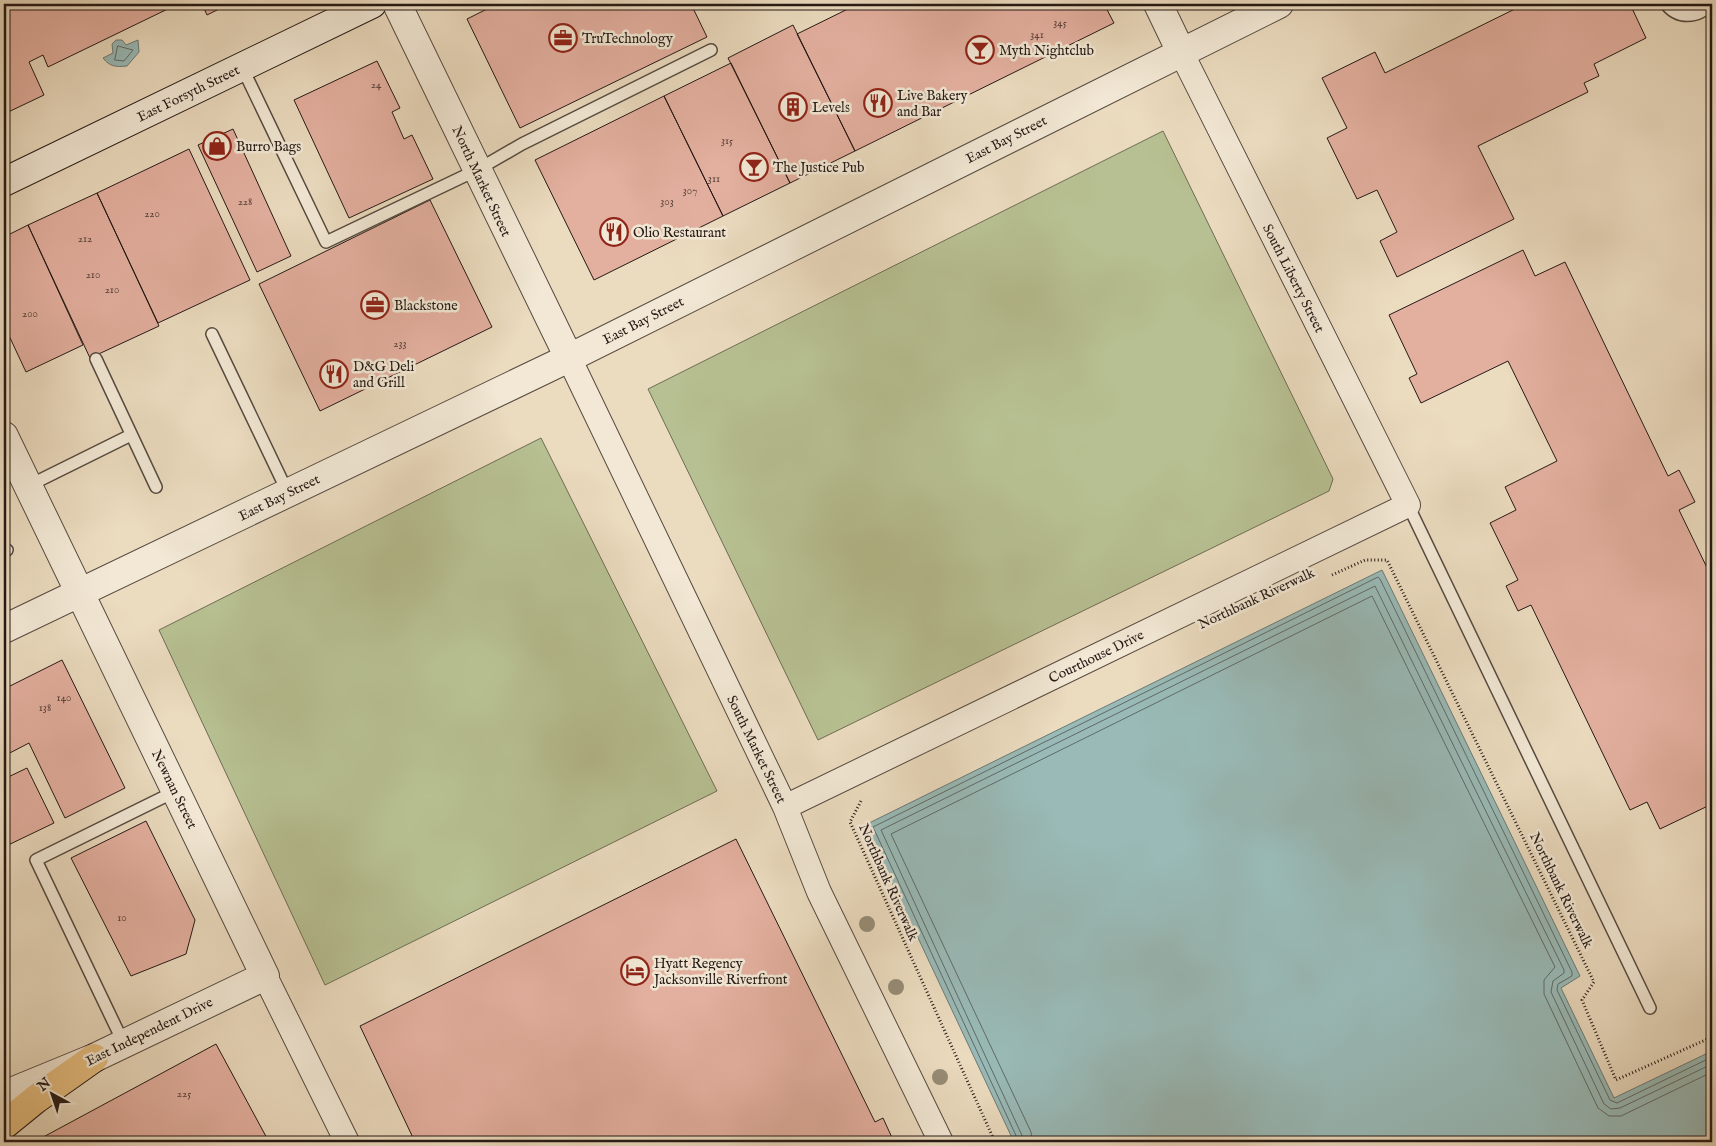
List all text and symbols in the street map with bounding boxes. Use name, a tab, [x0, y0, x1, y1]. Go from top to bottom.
house number: 345	[1053, 16, 1067, 30]
office icon: TruTechnology	[548, 23, 578, 53]
house number: 341	[1030, 28, 1044, 42]
place label: TruTechnology	[582, 30, 673, 48]
bar icon: Myth Nightclub	[965, 35, 995, 65]
place label: Myth Nightclub	[999, 42, 1094, 60]
street label: East Forsyth Street	[134, 61, 243, 127]
house number: 24	[371, 78, 382, 92]
place label: Live Bakery and Bar	[897, 87, 968, 121]
restaurant icon: Live Bakery and Bar	[863, 88, 893, 118]
building icon: Levels	[778, 92, 808, 122]
place label: Levels	[812, 99, 850, 117]
street label: East Bay Street	[963, 112, 1050, 168]
street label: North Market Street	[447, 123, 515, 240]
shop icon: Burro Bags	[202, 131, 232, 161]
house number: 315	[721, 134, 733, 148]
place label: Burro Bags	[236, 138, 301, 156]
bar icon: The Justice Pub	[739, 152, 769, 182]
place label: The Justice Pub	[773, 159, 865, 177]
house number: 311	[708, 172, 720, 186]
house number: 307	[683, 184, 697, 198]
house number: 228	[238, 195, 252, 209]
house number: 303	[660, 195, 674, 209]
house number: 220	[144, 207, 160, 221]
restaurant icon: Olio Restaurant	[599, 217, 629, 247]
street label: South Liberty Street	[1258, 221, 1328, 336]
place label: Olio Restaurant	[633, 224, 726, 242]
house number: 212	[78, 232, 92, 246]
house number: 210	[86, 268, 100, 282]
house number: 210	[105, 283, 119, 297]
office icon: Blackstone	[360, 290, 390, 320]
street label: East Bay Street	[600, 293, 687, 349]
place label: Blackstone	[394, 297, 458, 315]
house number: 200	[22, 307, 38, 321]
house number: 233	[393, 337, 407, 351]
place label: D&G Deli and Grill	[353, 358, 414, 392]
restaurant icon: D&G Deli and Grill	[319, 359, 349, 389]
street label: East Bay Street	[236, 470, 323, 525]
street label: Northbank Riverwalk	[1195, 564, 1318, 634]
street label: Courthouse Drive	[1046, 626, 1148, 688]
house number: 140	[57, 691, 71, 705]
street label: South Market Street	[722, 692, 790, 807]
house number: 138	[39, 701, 51, 715]
street label: Newnan Street	[147, 747, 201, 832]
street label: Northbank Riverwalk	[854, 821, 922, 944]
street label: Northbank Riverwalk	[1525, 830, 1597, 952]
house number: 10	[117, 911, 127, 925]
place label: Hyatt Regency Jacksonville Riverfront	[652, 955, 788, 989]
hotel icon: Hyatt Regency Jacksonville Riverfront	[620, 956, 650, 986]
street label: East Independent Drive	[83, 993, 216, 1070]
north arrow	[28, 1068, 78, 1118]
text: N	[33, 1074, 55, 1096]
house number: 225	[177, 1087, 191, 1101]

